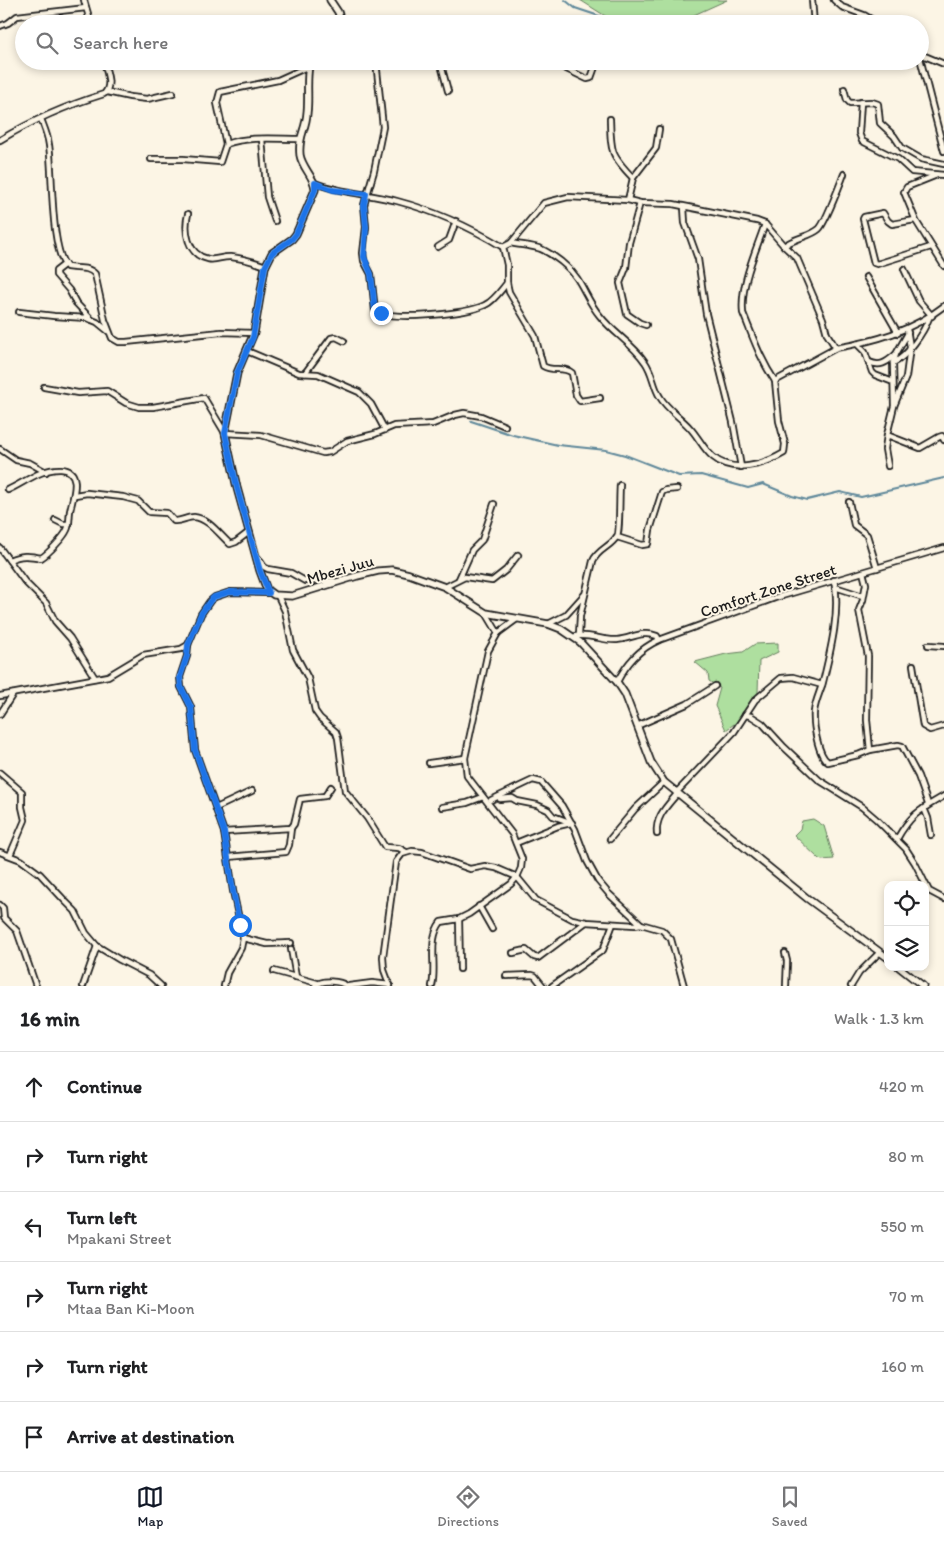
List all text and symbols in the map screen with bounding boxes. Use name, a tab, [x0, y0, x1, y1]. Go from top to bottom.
search box	[15, 15, 929, 70]
icon: search	[33, 29, 61, 57]
text: Search here	[73, 31, 168, 54]
route end	[370, 302, 393, 325]
street label: Mbezi Juu	[305, 551, 376, 588]
street label: Comfort Zone Street	[698, 560, 838, 621]
map controls	[884, 881, 929, 971]
button: locate	[884, 881, 929, 926]
route start	[229, 914, 252, 937]
button: layers	[884, 926, 929, 971]
text: 16 min	[20, 1006, 80, 1031]
text: Walk · 1.3 km	[834, 1009, 924, 1028]
icon: ahead	[20, 1073, 48, 1101]
text: Continue	[67, 1075, 142, 1098]
text: 420 m	[879, 1077, 924, 1096]
icon: right	[20, 1143, 48, 1171]
text: Turn right	[67, 1145, 148, 1168]
text: 80 m	[888, 1147, 924, 1166]
text: Turn left	[67, 1206, 137, 1229]
icon: left	[20, 1213, 48, 1241]
text: 550 m	[880, 1217, 924, 1236]
text: Mpakani Street	[67, 1229, 171, 1248]
text: Turn right	[67, 1276, 148, 1299]
icon: right	[20, 1283, 48, 1311]
text: 70 m	[889, 1287, 924, 1306]
text: Mtaa Ban Ki-Moon	[67, 1299, 195, 1318]
icon: right	[20, 1353, 48, 1381]
text: Turn right	[67, 1355, 148, 1378]
text: 160 m	[881, 1357, 924, 1376]
icon: arrive	[20, 1423, 48, 1451]
text: Arrive at destination	[67, 1425, 234, 1448]
tab: Map	[136, 1483, 164, 1530]
tab: Directions	[437, 1483, 499, 1530]
tab: Saved	[772, 1483, 808, 1530]

